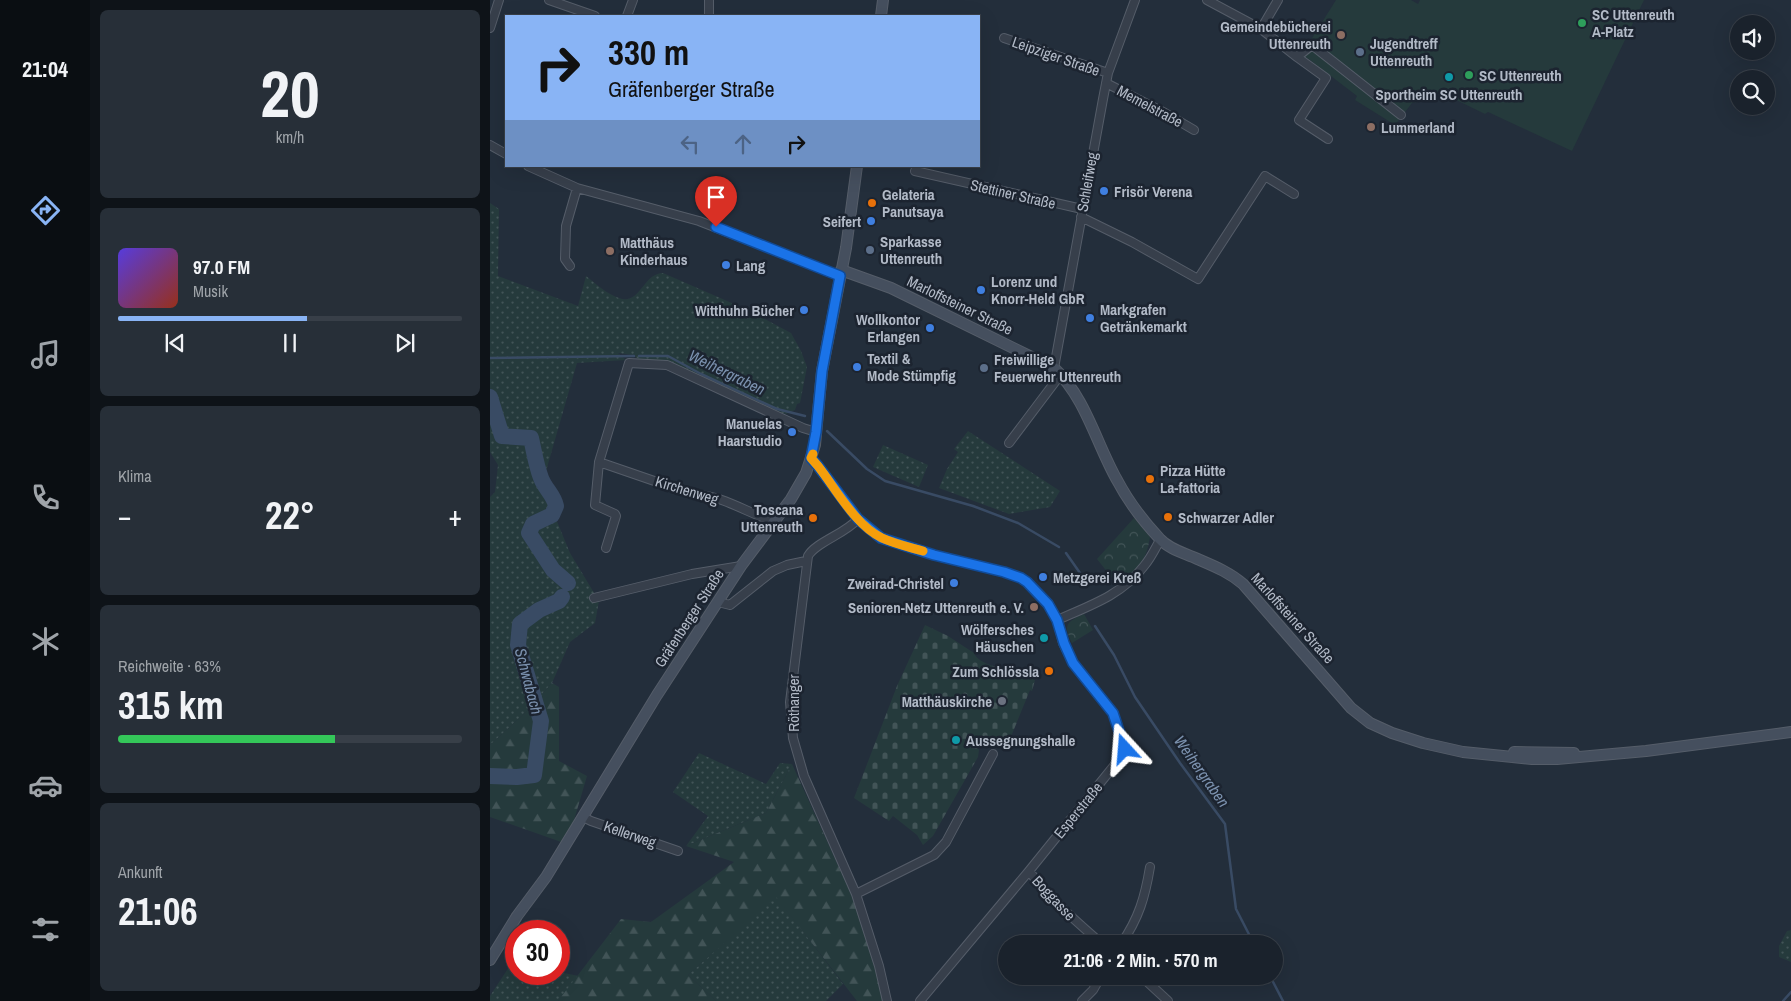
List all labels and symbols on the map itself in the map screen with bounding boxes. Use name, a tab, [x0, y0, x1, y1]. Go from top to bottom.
place label: SC Uttenreuth A-Platz	[1592, 4, 1675, 42]
place label: Gemeindebücherei Uttenreuth	[1220, 16, 1331, 54]
marker: SC Uttenreuth A-Platz	[1576, 17, 1588, 29]
marker: Gemeindebücherei Uttenreuth	[1335, 29, 1347, 41]
street label: Leipziger Straße	[1009, 31, 1103, 81]
place label: Jugendtreff Uttenreuth	[1370, 33, 1438, 71]
marker: Jugendtreff Uttenreuth	[1354, 46, 1366, 58]
place label: SC Uttenreuth	[1479, 65, 1562, 86]
marker: SC Uttenreuth	[1463, 69, 1475, 81]
marker: Sportheim SC Uttenreuth	[1443, 71, 1455, 83]
street label: Memelstraße	[1113, 80, 1187, 132]
place label: Sportheim SC Uttenreuth	[1376, 84, 1522, 105]
place label: Lummerland	[1381, 117, 1455, 138]
marker: Lummerland	[1365, 121, 1377, 133]
street label: Schleifweg	[1071, 150, 1103, 213]
street label: Stettiner Straße	[968, 174, 1058, 214]
pin	[695, 176, 737, 227]
place label: Frisör Verena	[1114, 181, 1193, 202]
place label: Gelateria Panutsaya	[882, 184, 944, 222]
marker: Frisör Verena	[1098, 185, 1110, 197]
marker: Gelateria Panutsaya	[866, 197, 878, 209]
place label: Seifert	[823, 211, 861, 232]
marker: Seifert	[865, 215, 877, 227]
place label: Sparkasse Uttenreuth	[880, 231, 942, 269]
place label: Matthäus Kinderhaus	[620, 232, 688, 270]
marker: Sparkasse Uttenreuth	[864, 244, 876, 256]
marker: Matthäus Kinderhaus	[604, 245, 616, 257]
place label: Lang	[736, 255, 766, 276]
marker: Lang	[720, 259, 732, 271]
street label: Marloffsteiner Straße	[904, 270, 1017, 340]
place label: Lorenz und Knorr-Held GbR	[991, 271, 1085, 309]
marker: Lorenz und Knorr-Held GbR	[975, 284, 987, 296]
place label: Markgrafen Getränkemarkt	[1100, 299, 1187, 337]
place label: Witthuhn Bücher	[695, 300, 794, 321]
marker: Witthuhn Bücher	[798, 304, 810, 316]
place label: Wollkontor Erlangen	[856, 309, 920, 347]
marker: Markgrafen Getränkemarkt	[1084, 312, 1096, 324]
marker: Wollkontor Erlangen	[924, 322, 936, 334]
water label: Weihergraben	[685, 344, 769, 400]
place label: Textil & Mode Stümpfig	[867, 348, 956, 386]
place label: Freiwillige Feuerwehr Uttenreuth	[994, 349, 1121, 387]
marker: Textil & Mode Stümpfig	[851, 361, 863, 373]
marker: Freiwillige Feuerwehr Uttenreuth	[978, 362, 990, 374]
place label: Manuelas Haarstudio	[718, 413, 782, 451]
marker: Manuelas Haarstudio	[786, 426, 798, 438]
place label: Pizza Hütte La-fattoria	[1160, 460, 1226, 498]
street label: Kirchenweg	[653, 470, 721, 510]
marker: Pizza Hütte La-fattoria	[1144, 473, 1156, 485]
place label: Toscana Uttenreuth	[741, 499, 803, 537]
place label: Schwarzer Adler	[1178, 507, 1274, 528]
marker: Schwarzer Adler	[1162, 511, 1174, 523]
marker: Toscana Uttenreuth	[807, 512, 819, 524]
street label: Gräfenberger Straße	[649, 565, 729, 671]
place label: Metzgerei Kreß	[1053, 567, 1142, 588]
street label: Marloffsteiner Straße	[1247, 568, 1339, 668]
marker: Metzgerei Kreß	[1037, 571, 1049, 583]
place label: Zweirad-Christel	[848, 573, 944, 594]
marker: Zweirad-Christel	[948, 577, 960, 589]
place label: Senioren-Netz Uttenreuth e. V.	[848, 597, 1024, 618]
marker: Senioren-Netz Uttenreuth e. V.	[1028, 601, 1040, 613]
place label: Wölfersches Häuschen	[961, 619, 1034, 657]
marker: Wölfersches Häuschen	[1038, 632, 1050, 644]
water label: Schwabach	[510, 645, 548, 717]
place label: Zum Schlössla	[952, 661, 1039, 682]
marker: Zum Schlössla	[1043, 665, 1055, 677]
street label: Röthanger	[783, 674, 804, 732]
place label: Matthäuskirche	[902, 691, 992, 712]
marker: Matthäuskirche	[996, 695, 1008, 707]
position arrow	[1098, 722, 1150, 774]
place label: Aussegnungshalle	[966, 730, 1076, 751]
water label: Weihergraben	[1169, 731, 1235, 811]
marker: Aussegnungshalle	[950, 734, 962, 746]
street label: Esperstraße	[1049, 777, 1107, 843]
street label: Kellerweg	[601, 815, 659, 853]
street label: Boggasse	[1028, 871, 1080, 925]
speed limit sign: 30	[505, 920, 570, 985]

